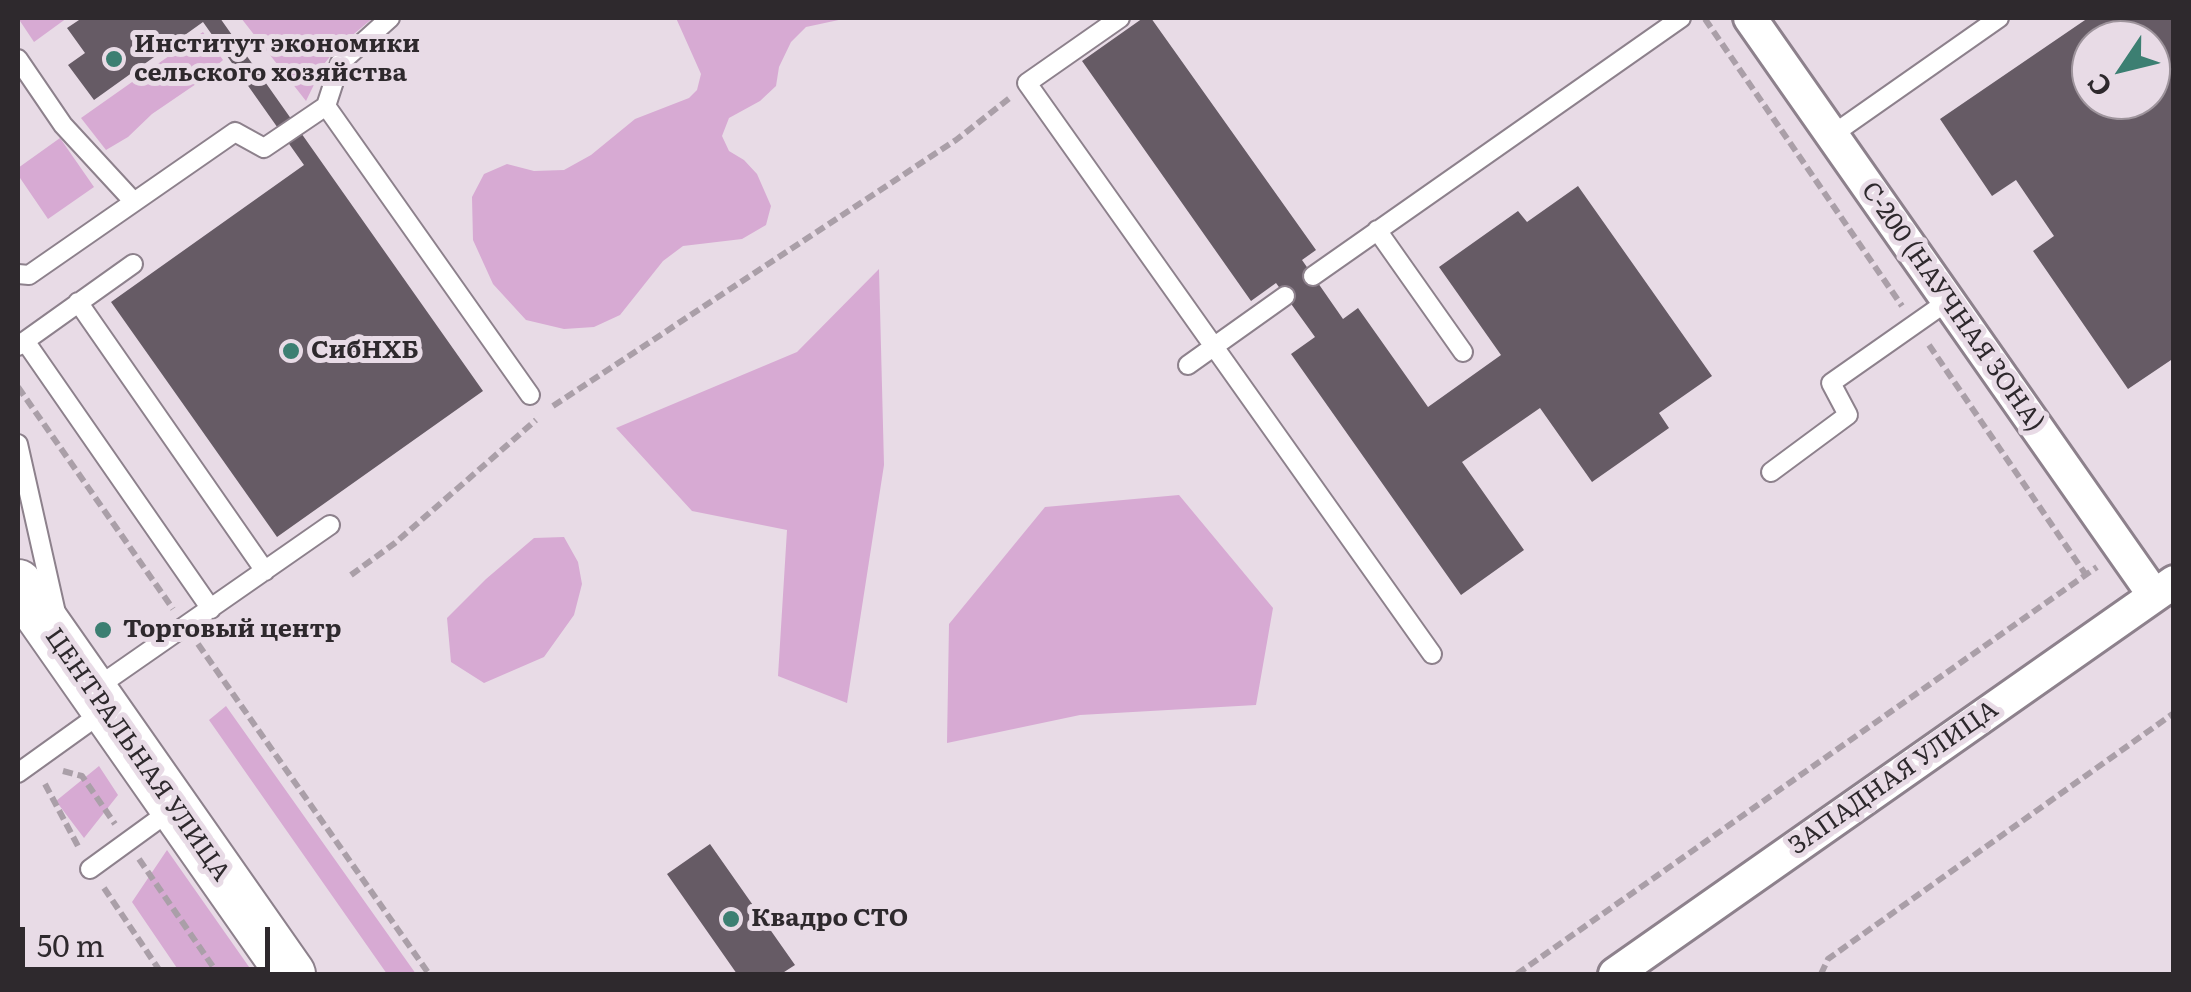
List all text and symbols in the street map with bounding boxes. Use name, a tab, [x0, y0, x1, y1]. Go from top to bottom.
north arrow	[2071, 20, 2171, 120]
place label: Институт экономики сельского хозяйства	[134, 30, 420, 89]
marker: Институт экономики сельского хозяйства	[103, 48, 125, 70]
text: С	[2075, 66, 2121, 106]
street label: С-200 (НАУЧНАЯ ЗОНА)	[1854, 177, 2050, 437]
place label: СибНХБ	[311, 336, 418, 366]
marker: СибНХБ	[280, 340, 302, 362]
place label: Торговый центр	[123, 615, 341, 645]
marker: Торговый центр	[92, 619, 114, 641]
street label: ЦЕНТРАЛЬНАЯ УЛИЦА	[38, 623, 236, 887]
street label: ЗАПАДНАЯ УЛИЦА	[1784, 695, 2004, 861]
place label: Квадро СТО	[751, 904, 908, 934]
scale bar	[25, 907, 275, 969]
marker: Квадро СТО	[720, 908, 742, 930]
text: 50 m	[37, 922, 105, 966]

